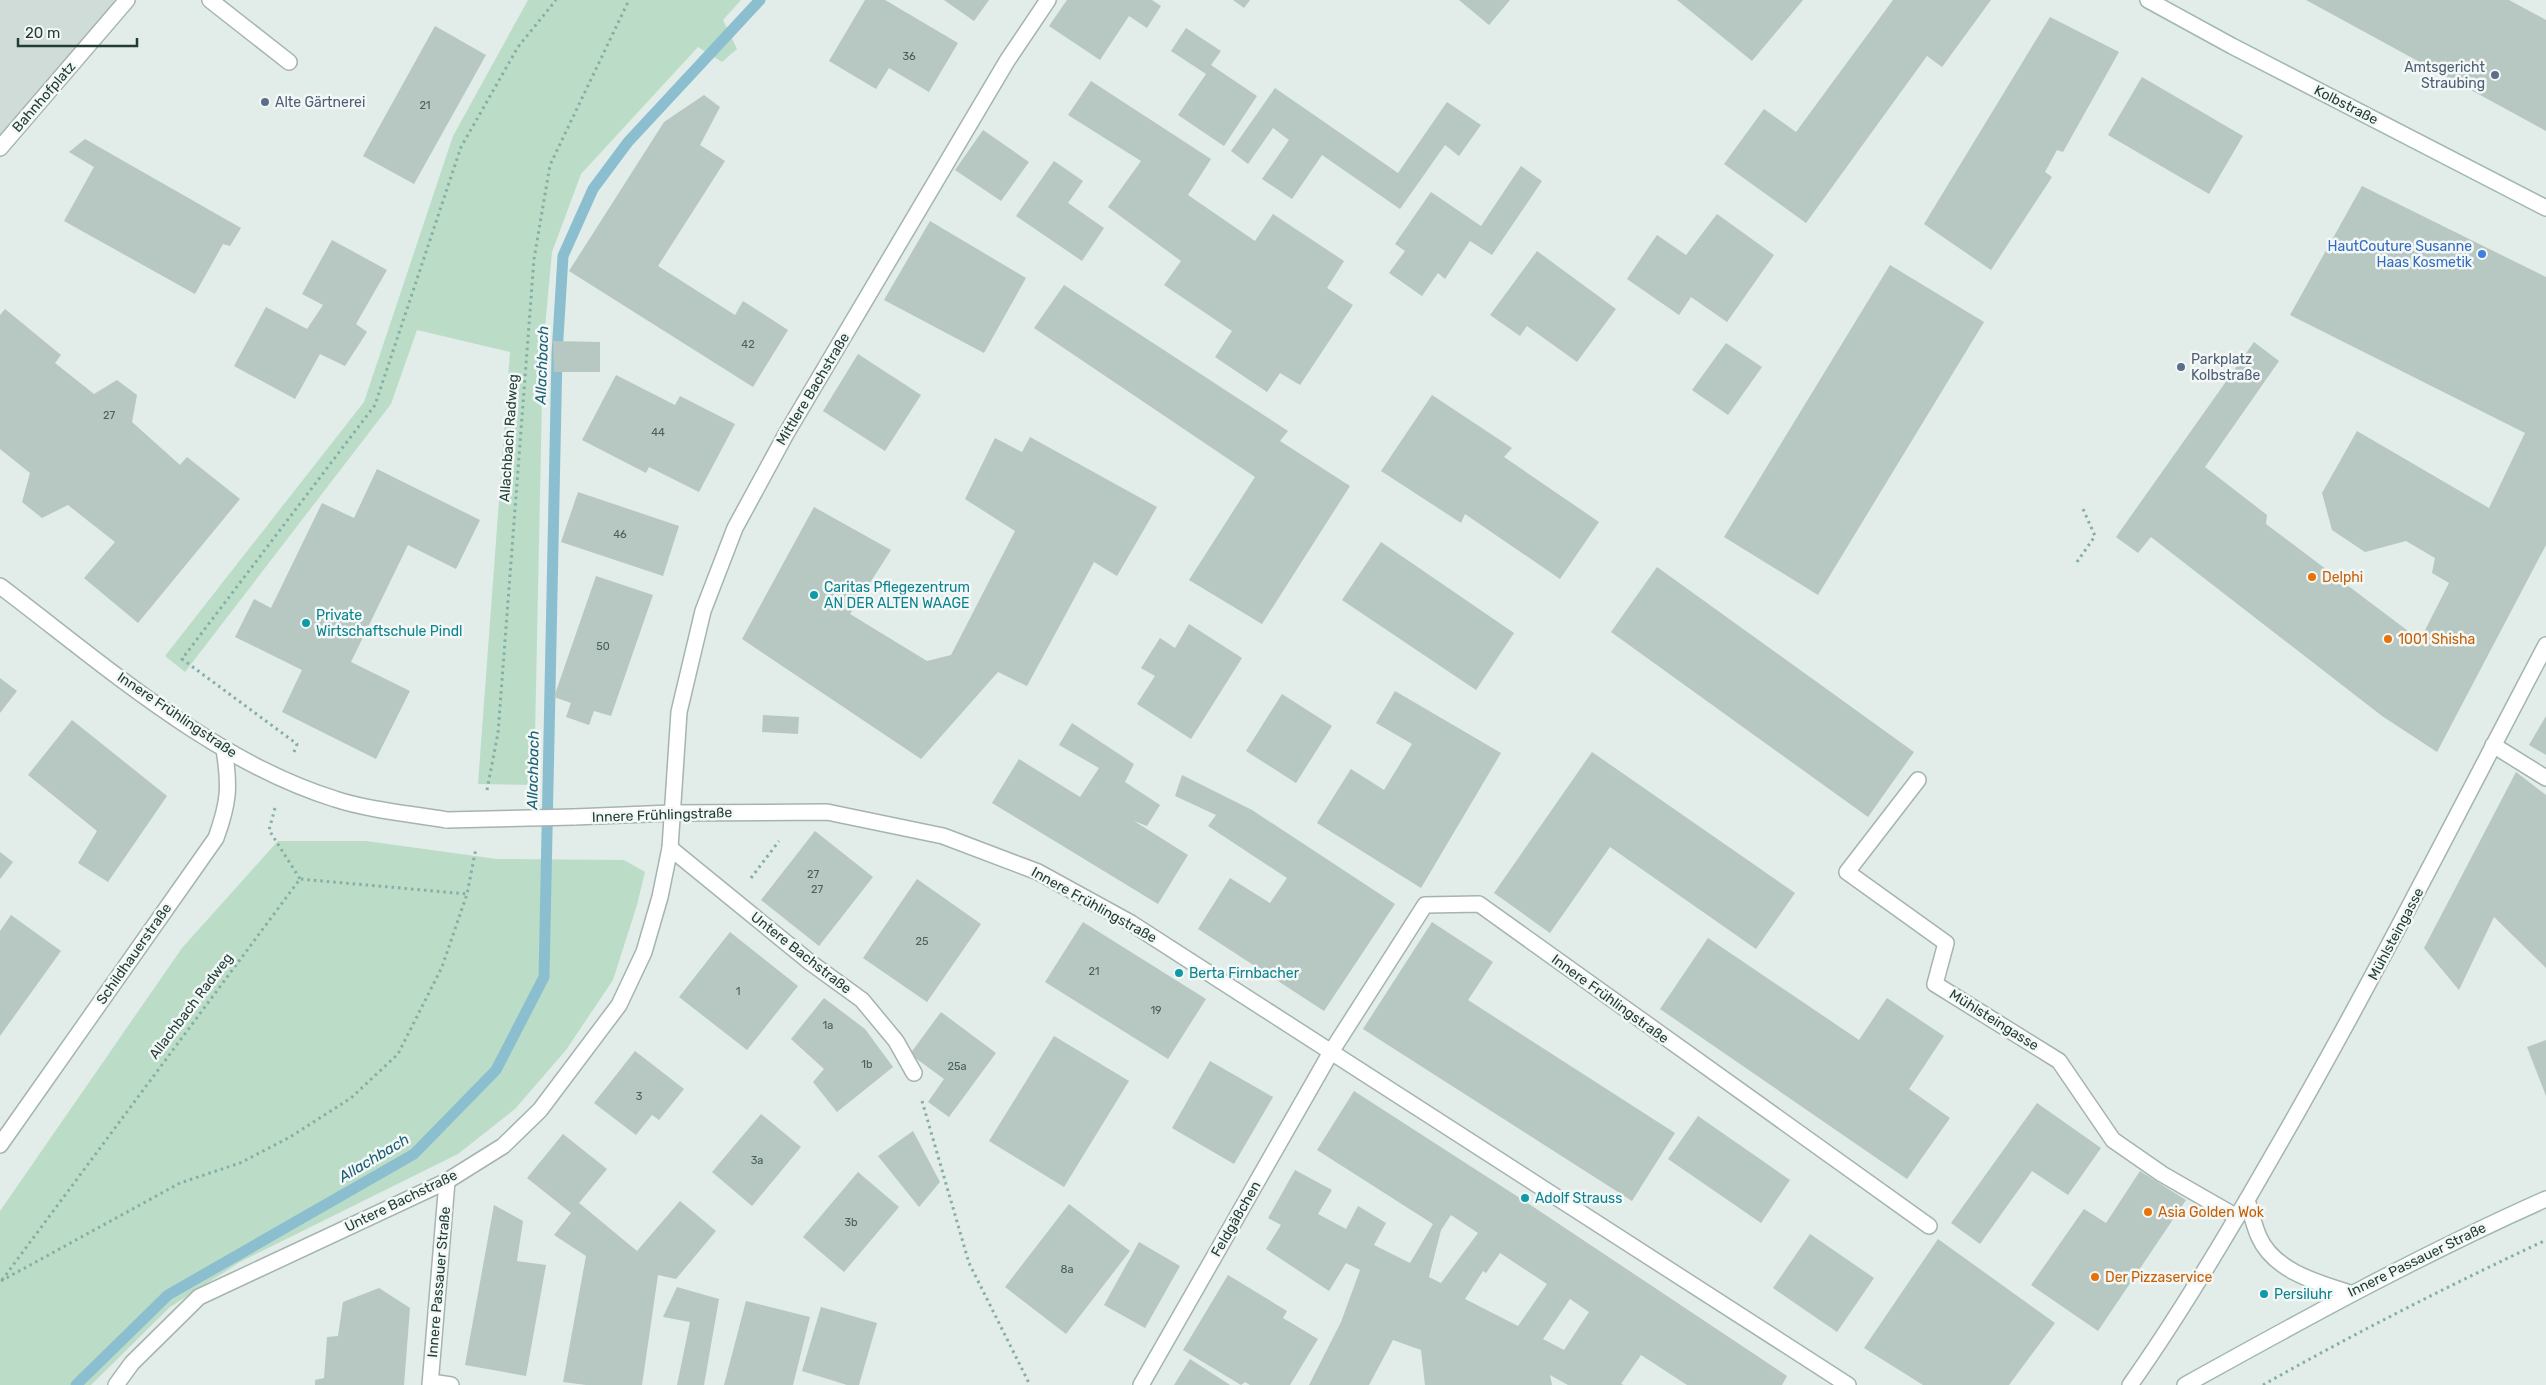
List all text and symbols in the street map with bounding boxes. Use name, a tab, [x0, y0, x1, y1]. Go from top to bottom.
scale bar	[18, 15, 136, 47]
text: 20 m	[25, 24, 60, 42]
house number: 36	[902, 50, 916, 63]
street label: Bahnhofplatz	[9, 58, 79, 136]
place label: Amtsgericht Straubing	[2404, 59, 2486, 92]
marker: Amtsgericht Straubing	[2489, 69, 2501, 81]
street label: Kolbstraße	[2311, 82, 2381, 128]
place label: Alte Gärtnerei	[275, 94, 365, 111]
marker: Alte Gärtnerei	[259, 96, 271, 108]
house number: 21	[419, 99, 431, 112]
place label: HautCouture Susanne Haas Kosmetik	[2327, 238, 2473, 271]
marker: HautCouture Susanne Haas Kosmetik	[2476, 248, 2488, 260]
water label: Allachbach	[532, 325, 552, 406]
street label: Mittlere Bachstraße	[773, 330, 853, 448]
house number: 42	[741, 338, 755, 351]
place label: Parkplatz Kolbstraße	[2191, 351, 2261, 384]
marker: Parkplatz Kolbstraße	[2175, 361, 2187, 373]
street label: Allachbach Radweg	[496, 373, 522, 503]
house number: 27	[103, 409, 115, 422]
house number: 44	[651, 426, 665, 439]
house number: 46	[613, 528, 627, 541]
place label: Delphi	[2322, 569, 2363, 586]
marker: Delphi	[2306, 571, 2318, 583]
place label: Caritas Pflegezentrum AN DER ALTEN WAAGE	[824, 579, 970, 612]
marker: Caritas Pflegezentrum AN DER ALTEN WAAGE	[808, 589, 820, 601]
place label: Private Wirtschaftschule Pindl	[316, 607, 462, 640]
marker: Private Wirtschaftschule Pindl	[300, 617, 312, 629]
place label: 1001 Shisha	[2398, 631, 2475, 648]
marker: 1001 Shisha	[2382, 633, 2394, 645]
house number: 50	[596, 640, 610, 653]
street label: Innere Frühlingstraße	[114, 669, 240, 761]
water label: Allachbach	[523, 730, 543, 811]
street label: Innere Frühlingstraße	[591, 804, 733, 826]
street label: Innere Frühlingstraße	[1028, 863, 1160, 947]
house number: 27	[807, 868, 819, 881]
house number: 27	[811, 883, 823, 896]
street label: Mühlsteingasse	[2365, 885, 2428, 983]
street label: Schildhauerstraße	[93, 900, 175, 1008]
street label: Untere Bachstraße	[747, 908, 855, 998]
house number: 25	[916, 935, 929, 948]
street label: Allachbach Radweg	[146, 950, 236, 1062]
street label: Innere Frühlingstraße	[1548, 951, 1672, 1047]
house number: 21	[1088, 965, 1100, 978]
place label: Berta Firnbacher	[1189, 965, 1300, 982]
marker: Berta Firnbacher	[1173, 967, 1185, 979]
house number: 1	[736, 985, 740, 998]
street label: Mühlsteingasse	[1946, 986, 2042, 1054]
house number: 19	[1150, 1004, 1162, 1017]
house number: 1a	[823, 1019, 833, 1032]
house number: 1b	[861, 1058, 873, 1071]
house number: 25a	[947, 1060, 967, 1073]
house number: 3	[636, 1090, 643, 1103]
water label: Allachbach	[335, 1130, 412, 1187]
house number: 3a	[751, 1154, 763, 1167]
street label: Untere Bachstraße	[342, 1166, 460, 1236]
street label: Feldgäßchen	[1208, 1178, 1264, 1260]
place label: Adolf Strauss	[1535, 1190, 1622, 1207]
marker: Adolf Strauss	[1519, 1192, 1531, 1204]
place label: Asia Golden Wok	[2158, 1204, 2265, 1221]
street label: Innere Passauer Straße	[424, 1206, 454, 1358]
marker: Asia Golden Wok	[2142, 1206, 2154, 1218]
house number: 3b	[844, 1216, 858, 1229]
street label: Innere Passauer Straße	[2345, 1219, 2489, 1301]
house number: 8a	[1060, 1263, 1074, 1276]
place label: Der Pizzaservice	[2105, 1269, 2212, 1286]
marker: Der Pizzaservice	[2089, 1271, 2101, 1283]
place label: Persiluhr	[2274, 1286, 2333, 1303]
marker: Persiluhr	[2258, 1288, 2270, 1300]

